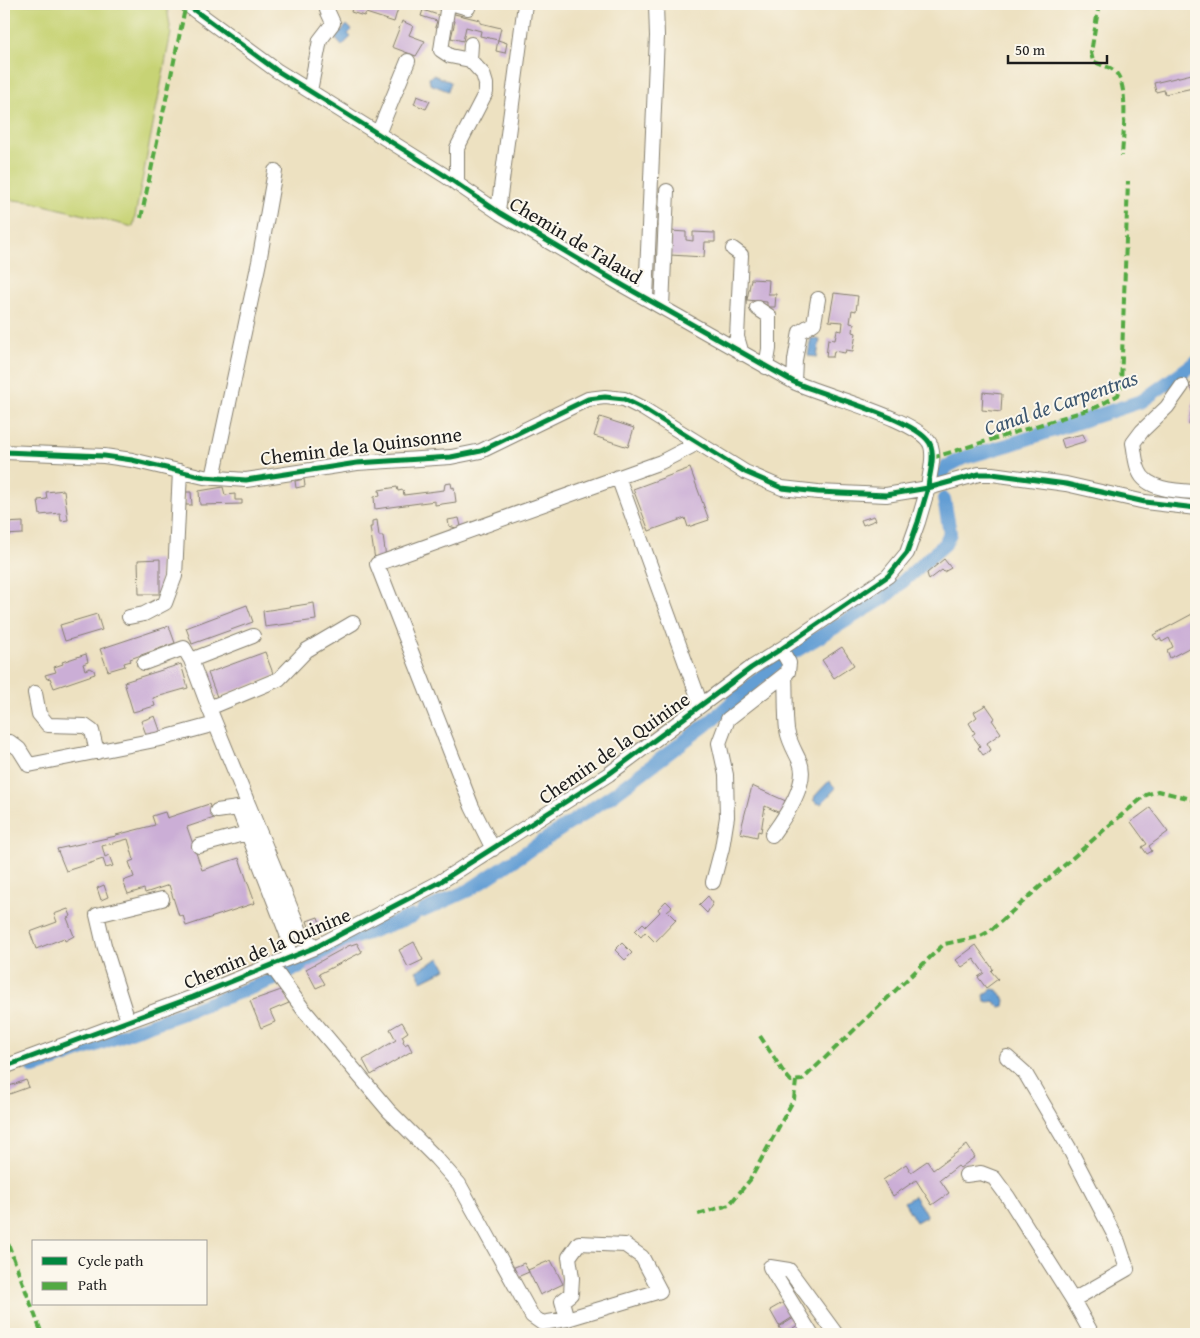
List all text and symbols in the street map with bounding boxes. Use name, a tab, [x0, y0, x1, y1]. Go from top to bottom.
scale bar	[1008, 32, 1106, 64]
text: 50 m	[1015, 39, 1046, 60]
street label: Chemin de Talaud	[505, 189, 648, 291]
water label: Canal de Carpentras	[980, 362, 1142, 443]
street label: Chemin de la Quinsonne	[259, 419, 463, 472]
street label: Chemin de la Quinine	[532, 684, 695, 811]
street label: Chemin de la Quinine	[179, 899, 355, 996]
legend	[32, 1240, 208, 1306]
text: Cycle path	[78, 1250, 144, 1271]
text: Path	[78, 1274, 107, 1295]

